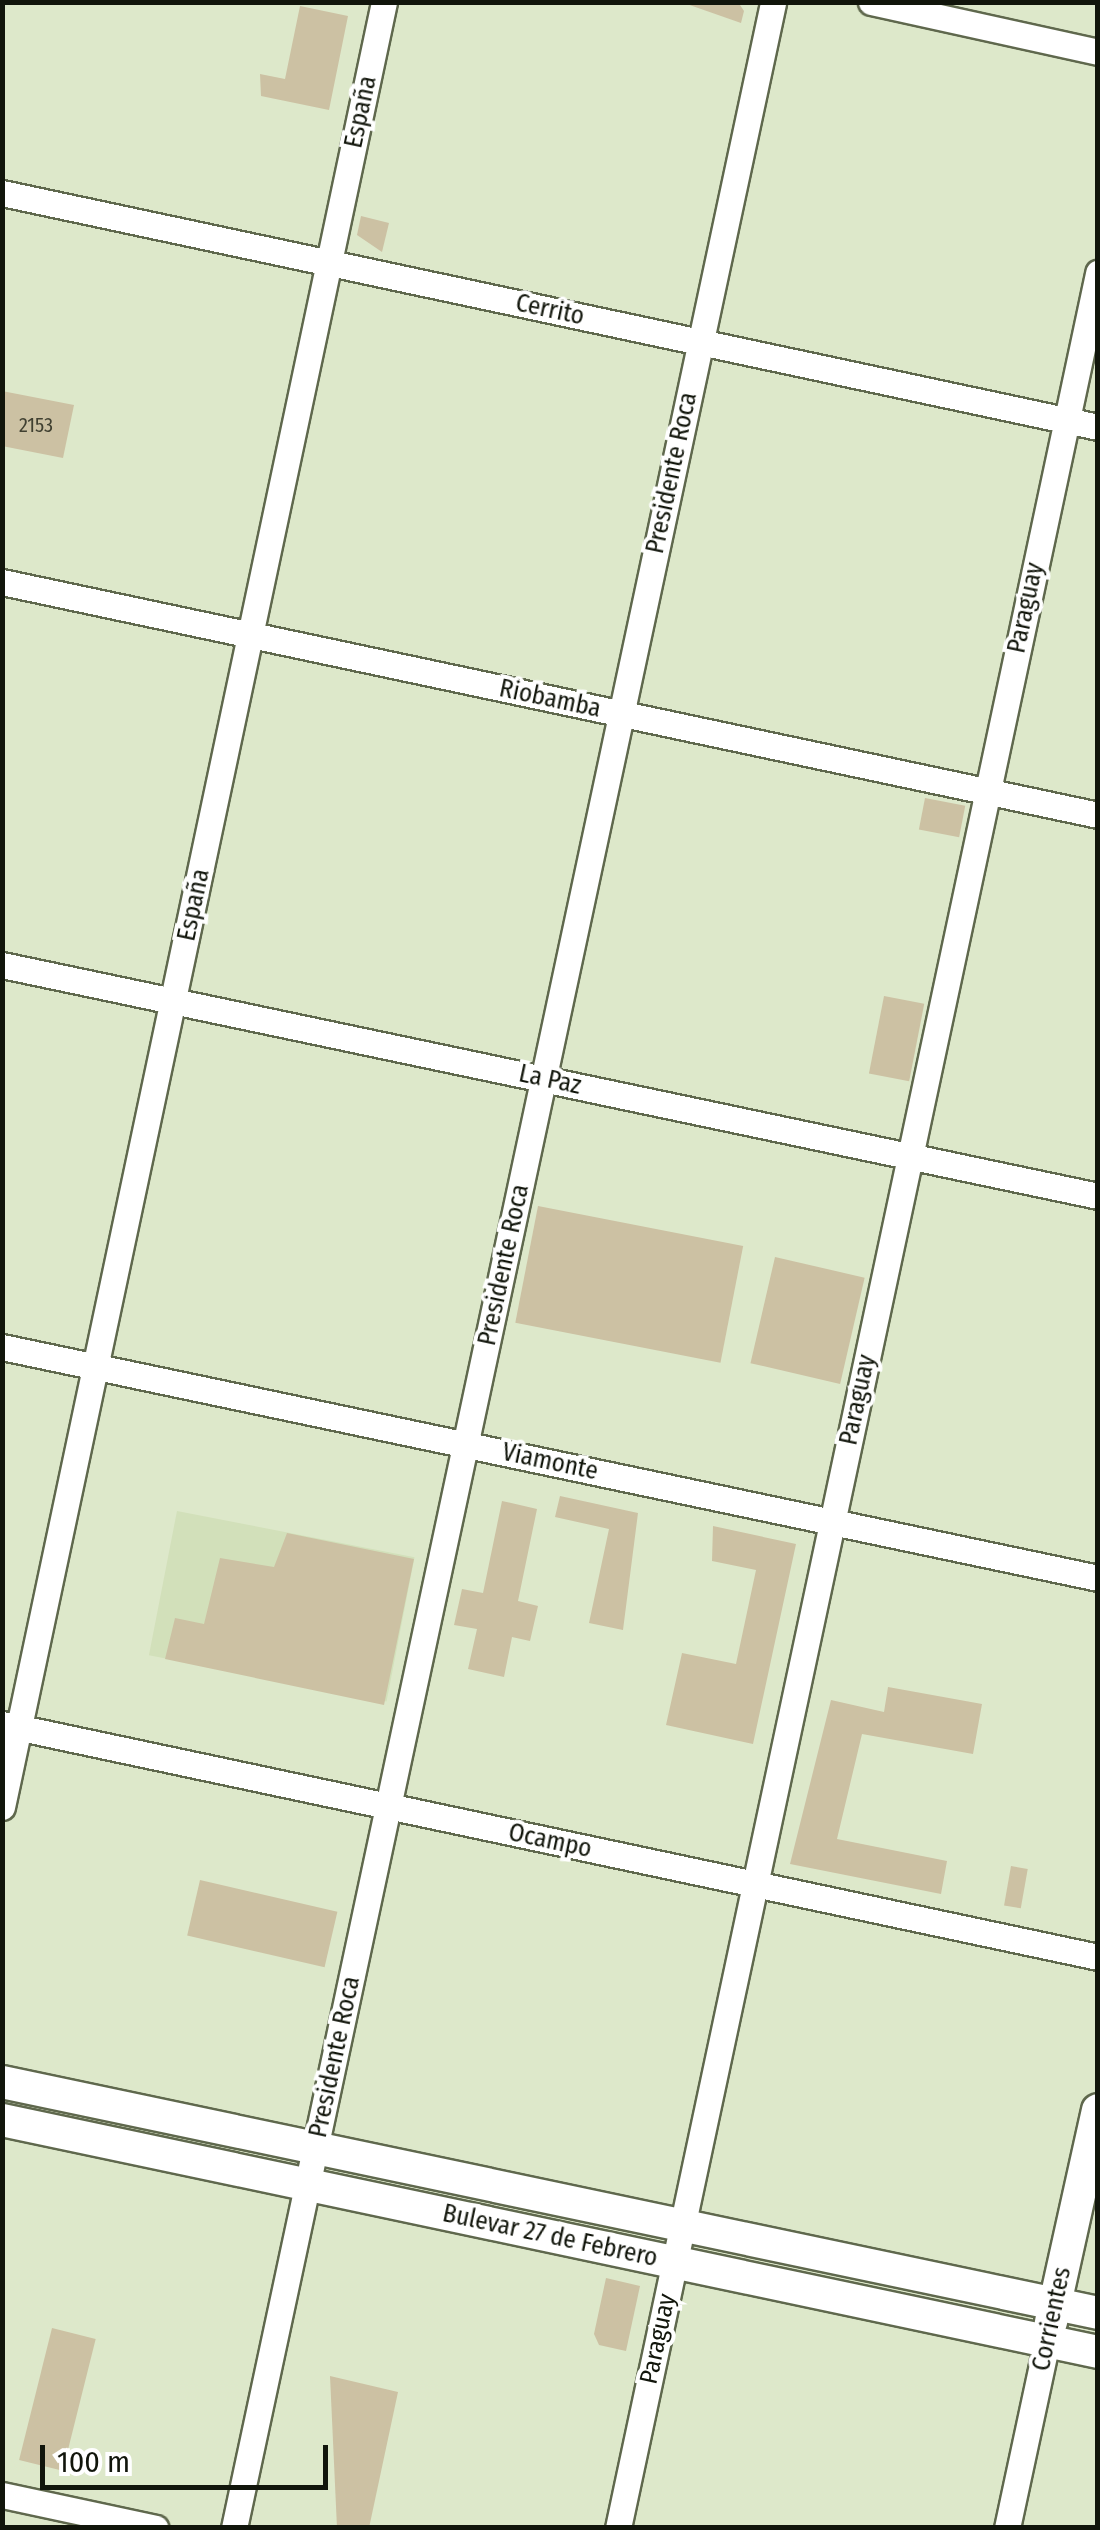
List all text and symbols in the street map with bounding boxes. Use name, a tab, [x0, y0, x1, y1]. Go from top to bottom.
street label: España	[339, 73, 383, 151]
street label: Cerrito	[513, 288, 587, 332]
street label: Presidente Roca	[640, 390, 704, 556]
house number: 2153	[19, 413, 53, 437]
street label: Paraguay	[1002, 560, 1050, 656]
street label: Riobamba	[497, 674, 603, 724]
street label: España	[172, 866, 216, 944]
street label: La Paz	[516, 1059, 584, 1101]
street label: Presidente Roca	[472, 1182, 536, 1348]
street label: Paraguay	[834, 1352, 882, 1448]
street label: Viamonte	[499, 1437, 601, 1487]
street label: Ocampo	[506, 1818, 594, 1864]
street label: Presidente Roca	[303, 1974, 367, 2140]
street label: Bulevar 27 de Febrero	[440, 2199, 660, 2273]
street label: Corrientes	[1026, 2264, 1078, 2374]
street label: Paraguay	[634, 2291, 682, 2387]
scale bar	[45, 2425, 332, 2487]
text: 100 m	[57, 2444, 130, 2480]

